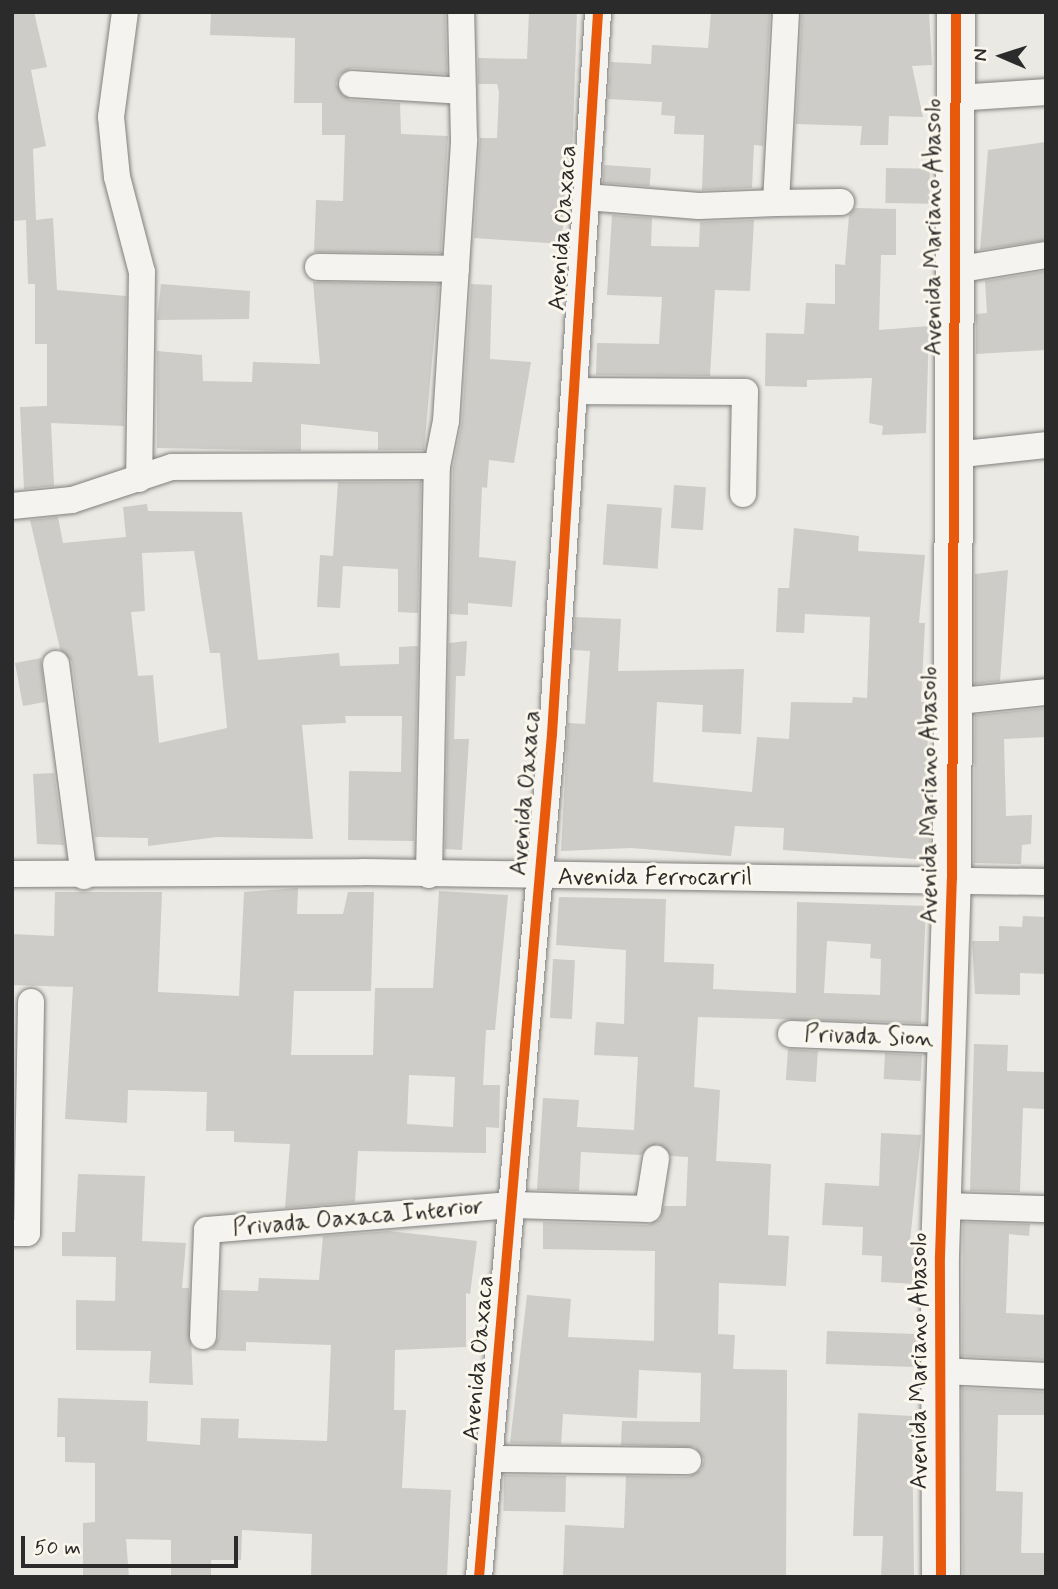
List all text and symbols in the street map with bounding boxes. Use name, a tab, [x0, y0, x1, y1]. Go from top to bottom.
north arrow	[967, 21, 1037, 91]
text: N	[968, 48, 993, 62]
street label: Avenida Mariano Abasolo	[920, 97, 948, 357]
street label: Avenida Oaxaca	[543, 144, 583, 312]
street label: Avenida Mariano Abasolo	[916, 665, 944, 925]
street label: Avenida Oaxaca	[504, 709, 548, 877]
street label: Avenida Ferrocarril	[557, 864, 753, 892]
street label: Privada Sion	[806, 1020, 932, 1054]
street label: Privada Oaxaca Interior	[232, 1193, 484, 1243]
street label: Avenida Mariano Abasolo	[906, 1231, 934, 1491]
street label: Avenida Oaxaca	[457, 1274, 501, 1442]
scale bar	[24, 1522, 242, 1566]
text: 50 m	[34, 1534, 81, 1562]

